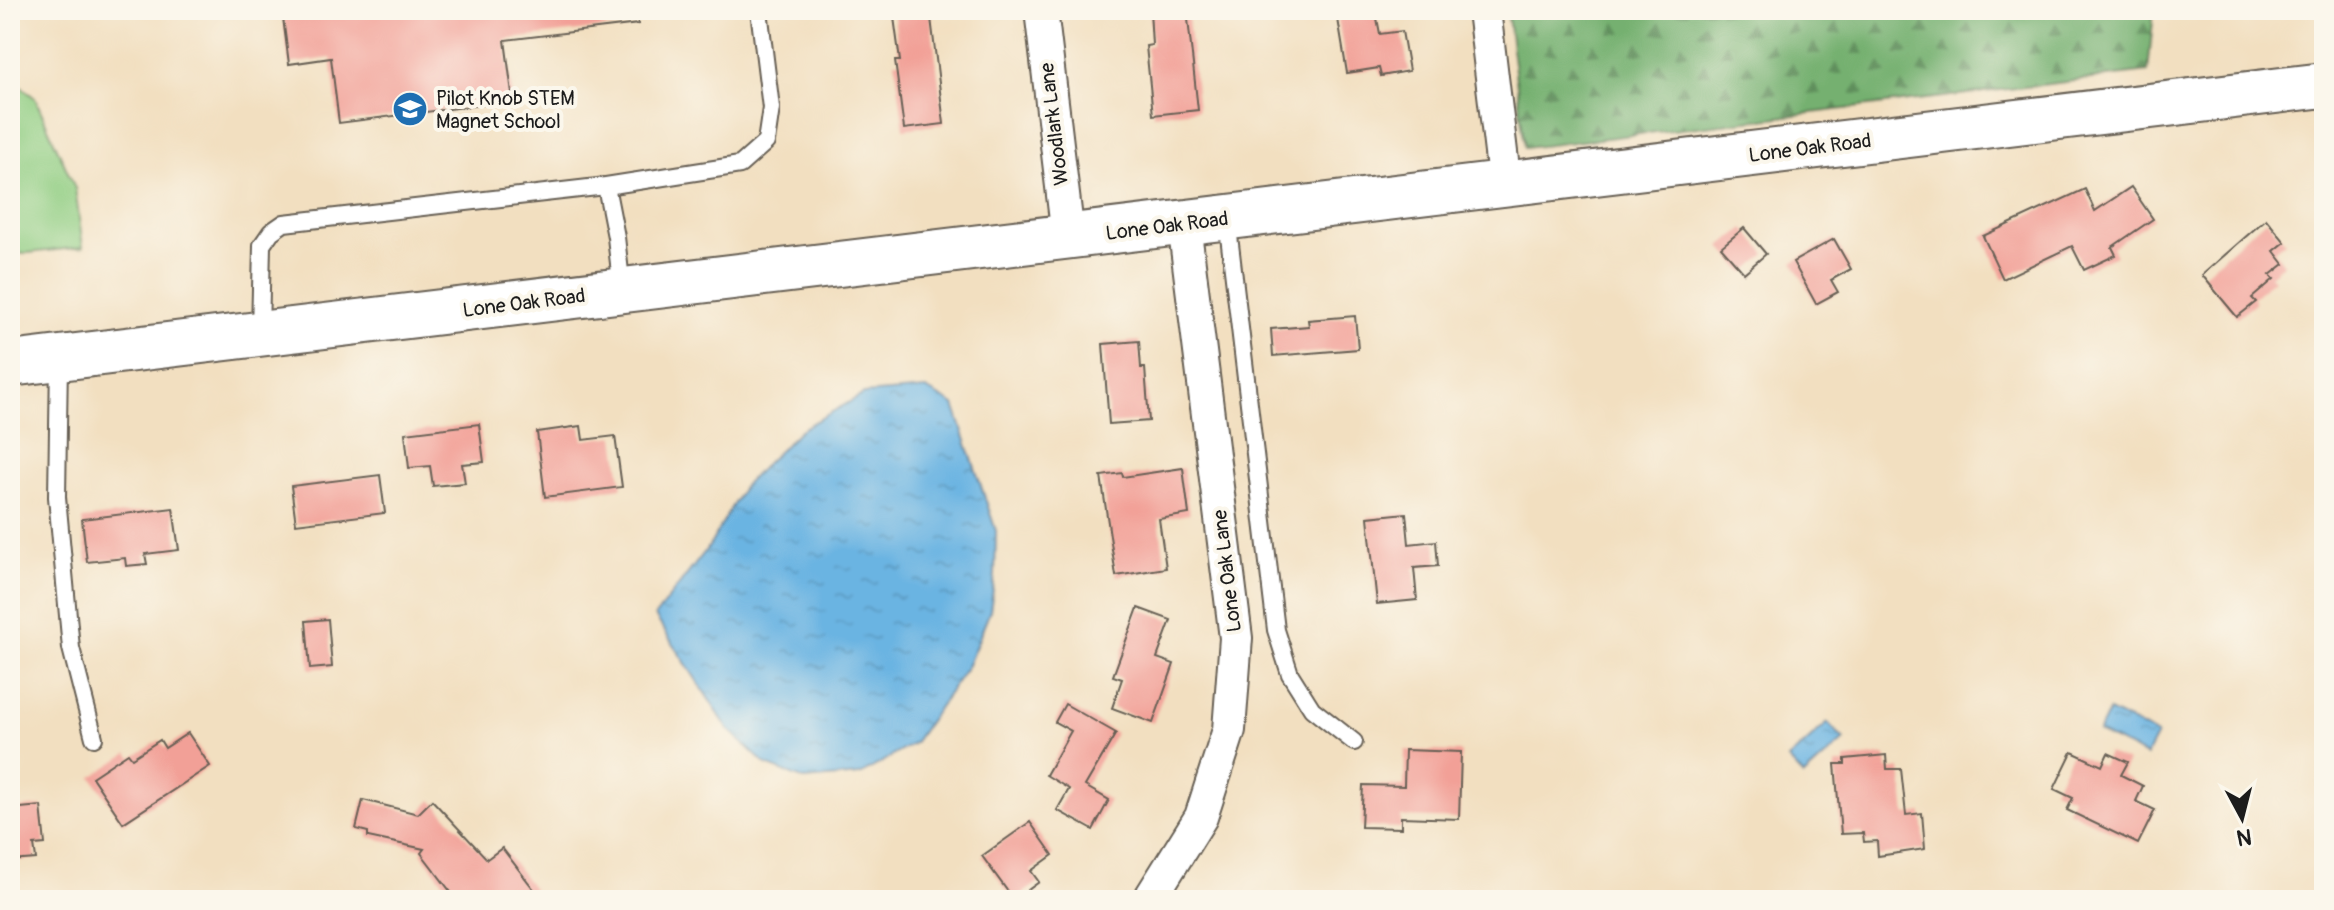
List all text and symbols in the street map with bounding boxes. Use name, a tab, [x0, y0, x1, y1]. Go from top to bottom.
street label: Woodlark Lane	[1034, 61, 1074, 187]
place label: Pilot Knob STEM Magnet School	[436, 86, 575, 134]
school or university icon: Pilot Knob STEM Magnet School	[391, 90, 429, 128]
street label: Lone Oak Road	[1747, 128, 1873, 168]
street label: Lone Oak Road	[1104, 206, 1230, 246]
street label: Lone Oak Road	[461, 283, 587, 323]
street label: Lone Oak Lane	[1207, 508, 1247, 634]
north arrow	[2202, 778, 2282, 858]
text: N	[2235, 822, 2253, 852]

